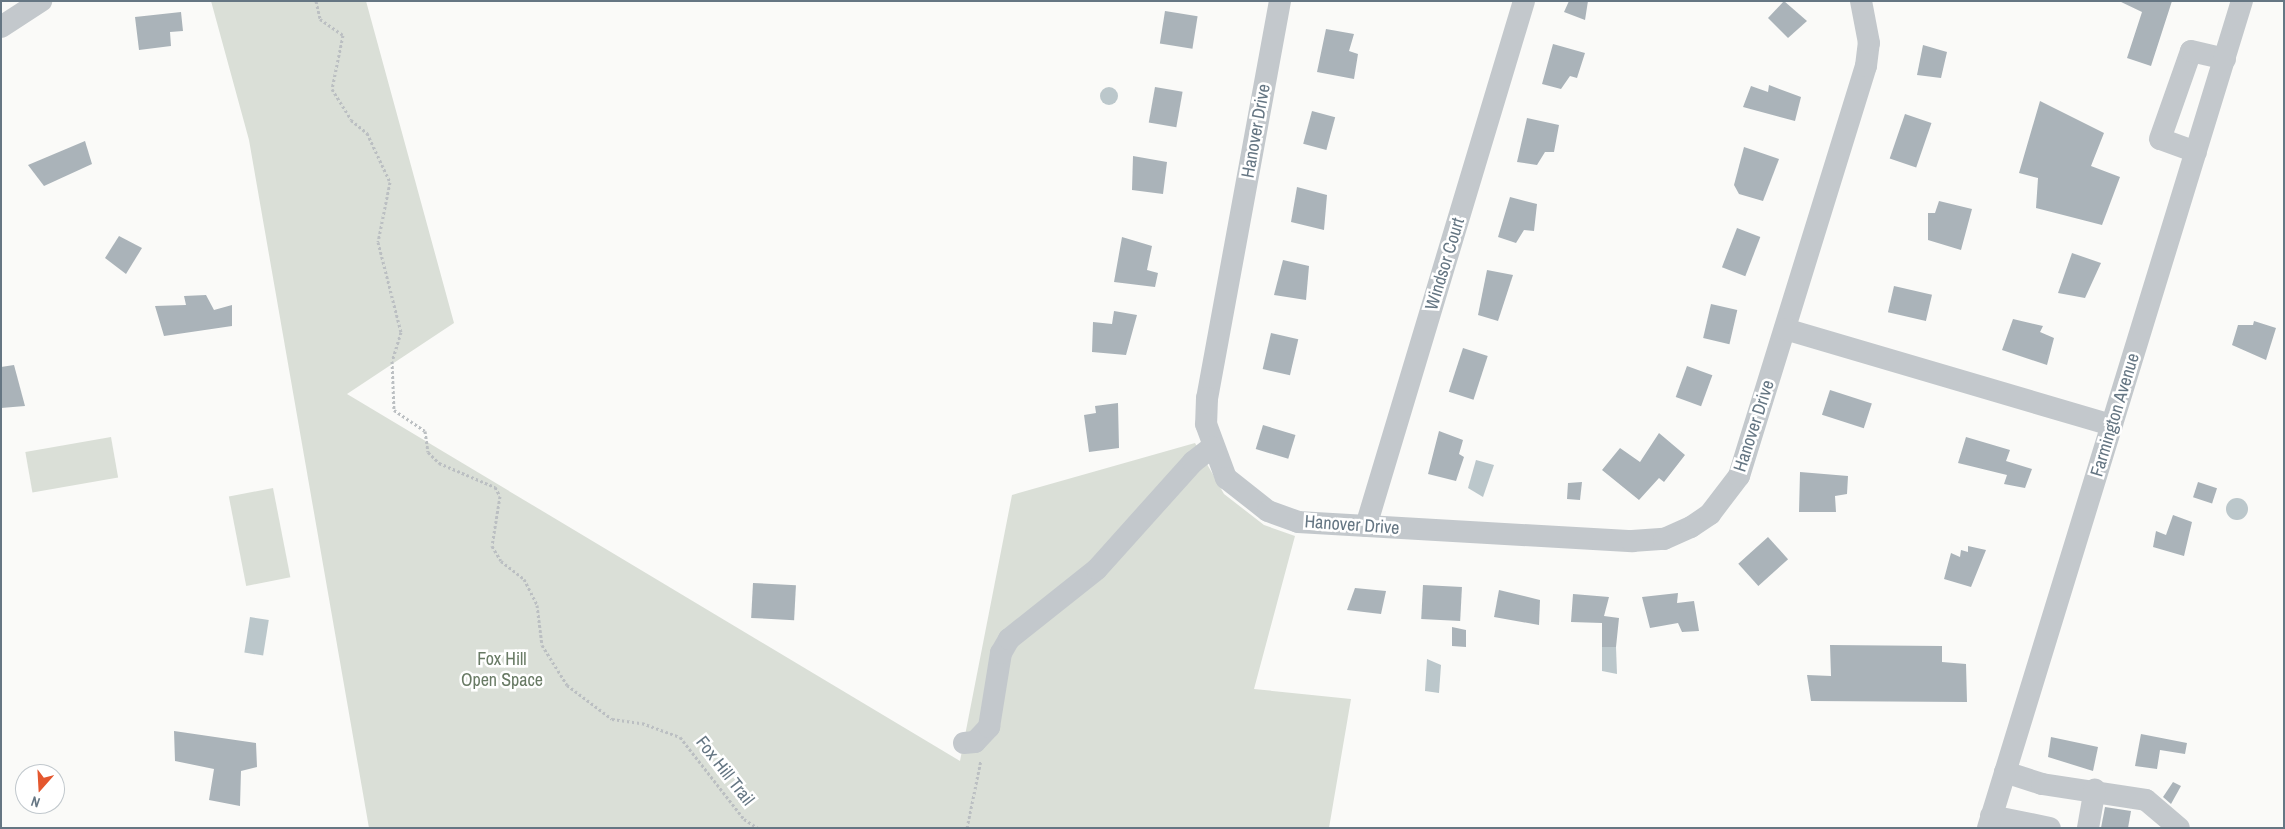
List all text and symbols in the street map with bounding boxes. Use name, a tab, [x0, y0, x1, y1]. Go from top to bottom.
street label: Hanover Drive	[1237, 82, 1275, 180]
street label: Windsor Court	[1421, 215, 1469, 313]
street label: Farmington Avenue	[2086, 350, 2144, 480]
street label: Hanover Drive	[1729, 377, 1779, 475]
street label: Hanover Drive	[1304, 511, 1400, 539]
park label: Fox Hill Open Space	[461, 649, 543, 692]
street label: Fox Hill Trail	[691, 732, 759, 810]
north arrow	[15, 764, 65, 814]
text: N	[29, 792, 42, 812]

